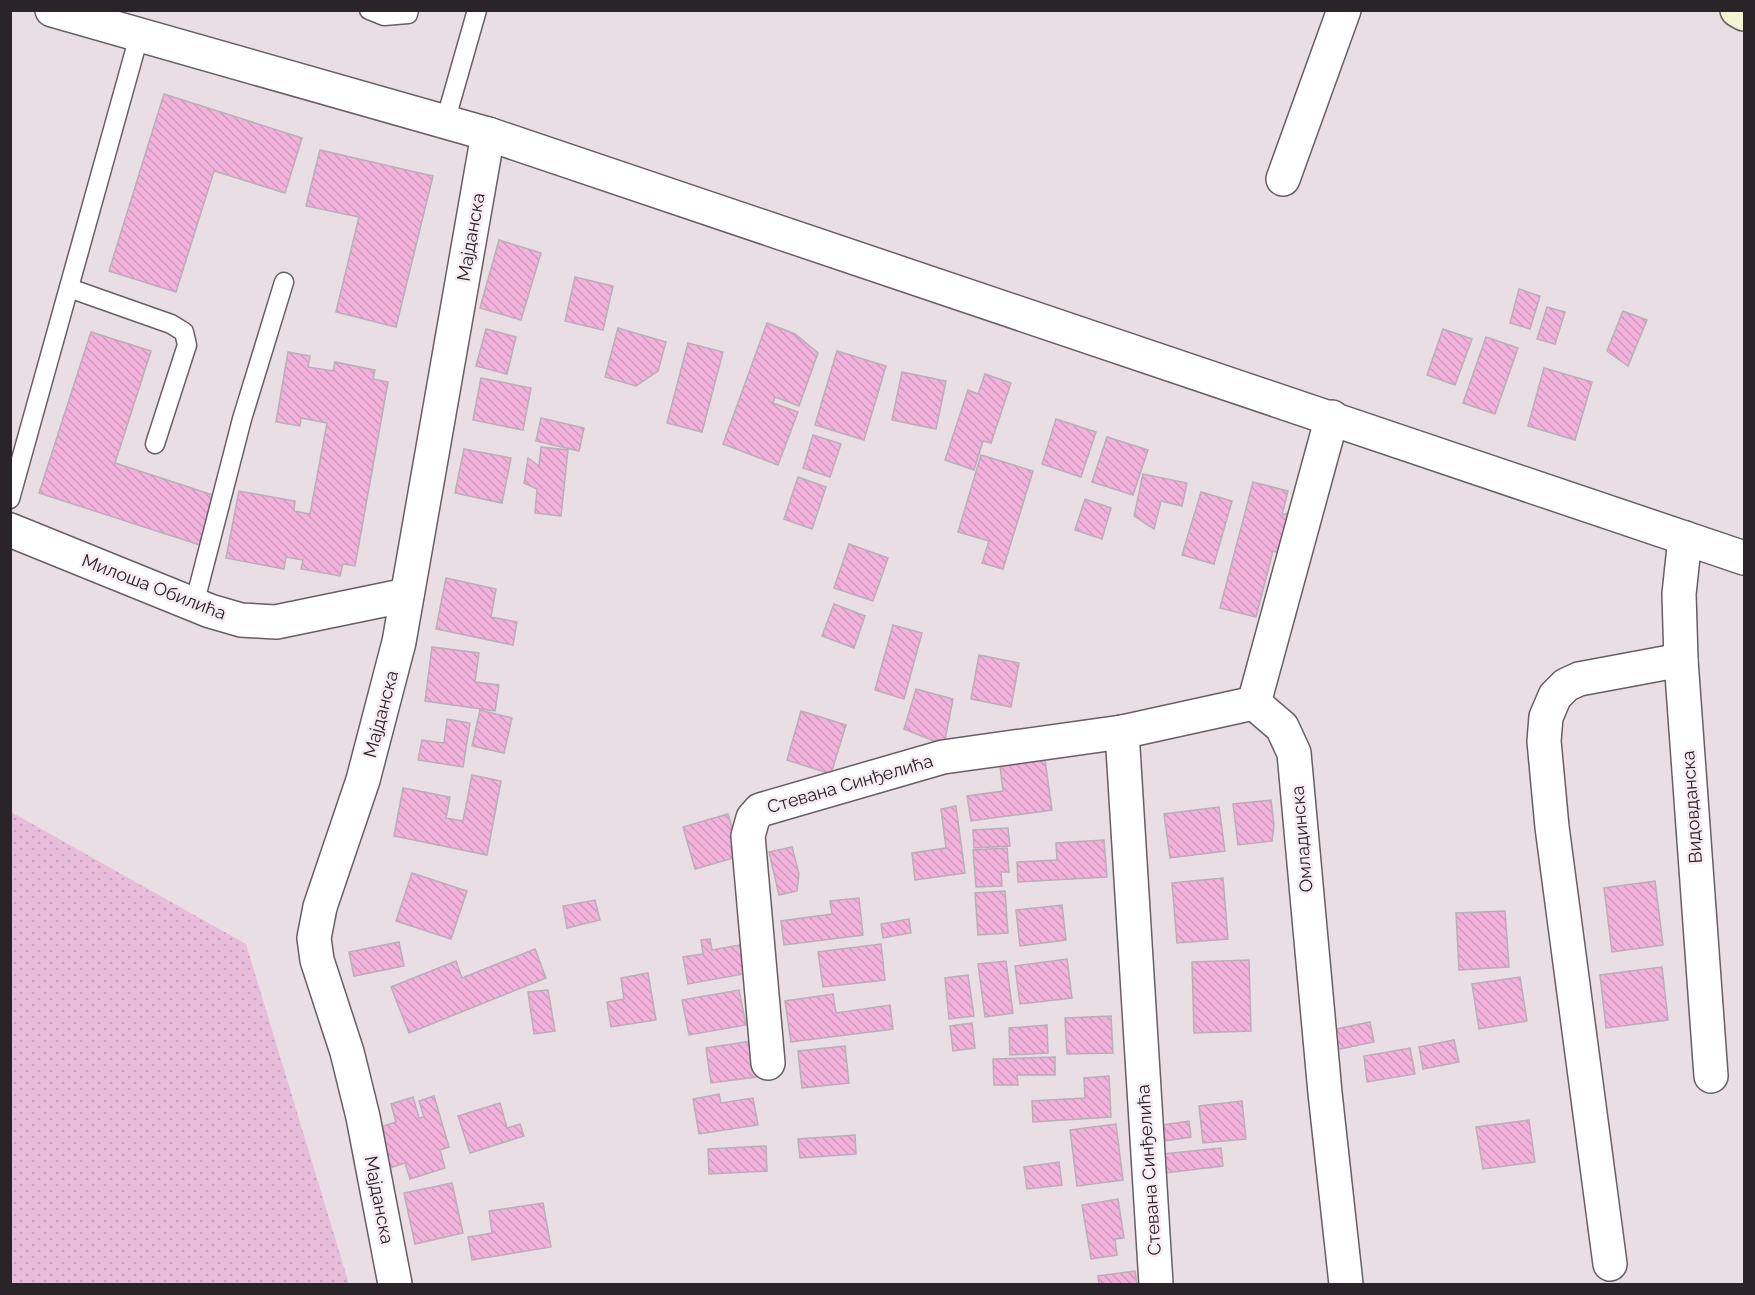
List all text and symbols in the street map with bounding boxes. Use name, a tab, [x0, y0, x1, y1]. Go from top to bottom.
street label: Мајданска	[452, 191, 489, 283]
street label: Милоша Обилића	[79, 549, 229, 624]
street label: Мајданска	[359, 668, 402, 760]
street label: Стевана Синђелића	[765, 750, 935, 817]
street label: Видовданска	[1677, 750, 1706, 864]
street label: Омладинска	[1286, 785, 1317, 893]
street label: Стевана Синђелића	[1132, 1084, 1165, 1256]
street label: Мајданска	[361, 1154, 398, 1246]

